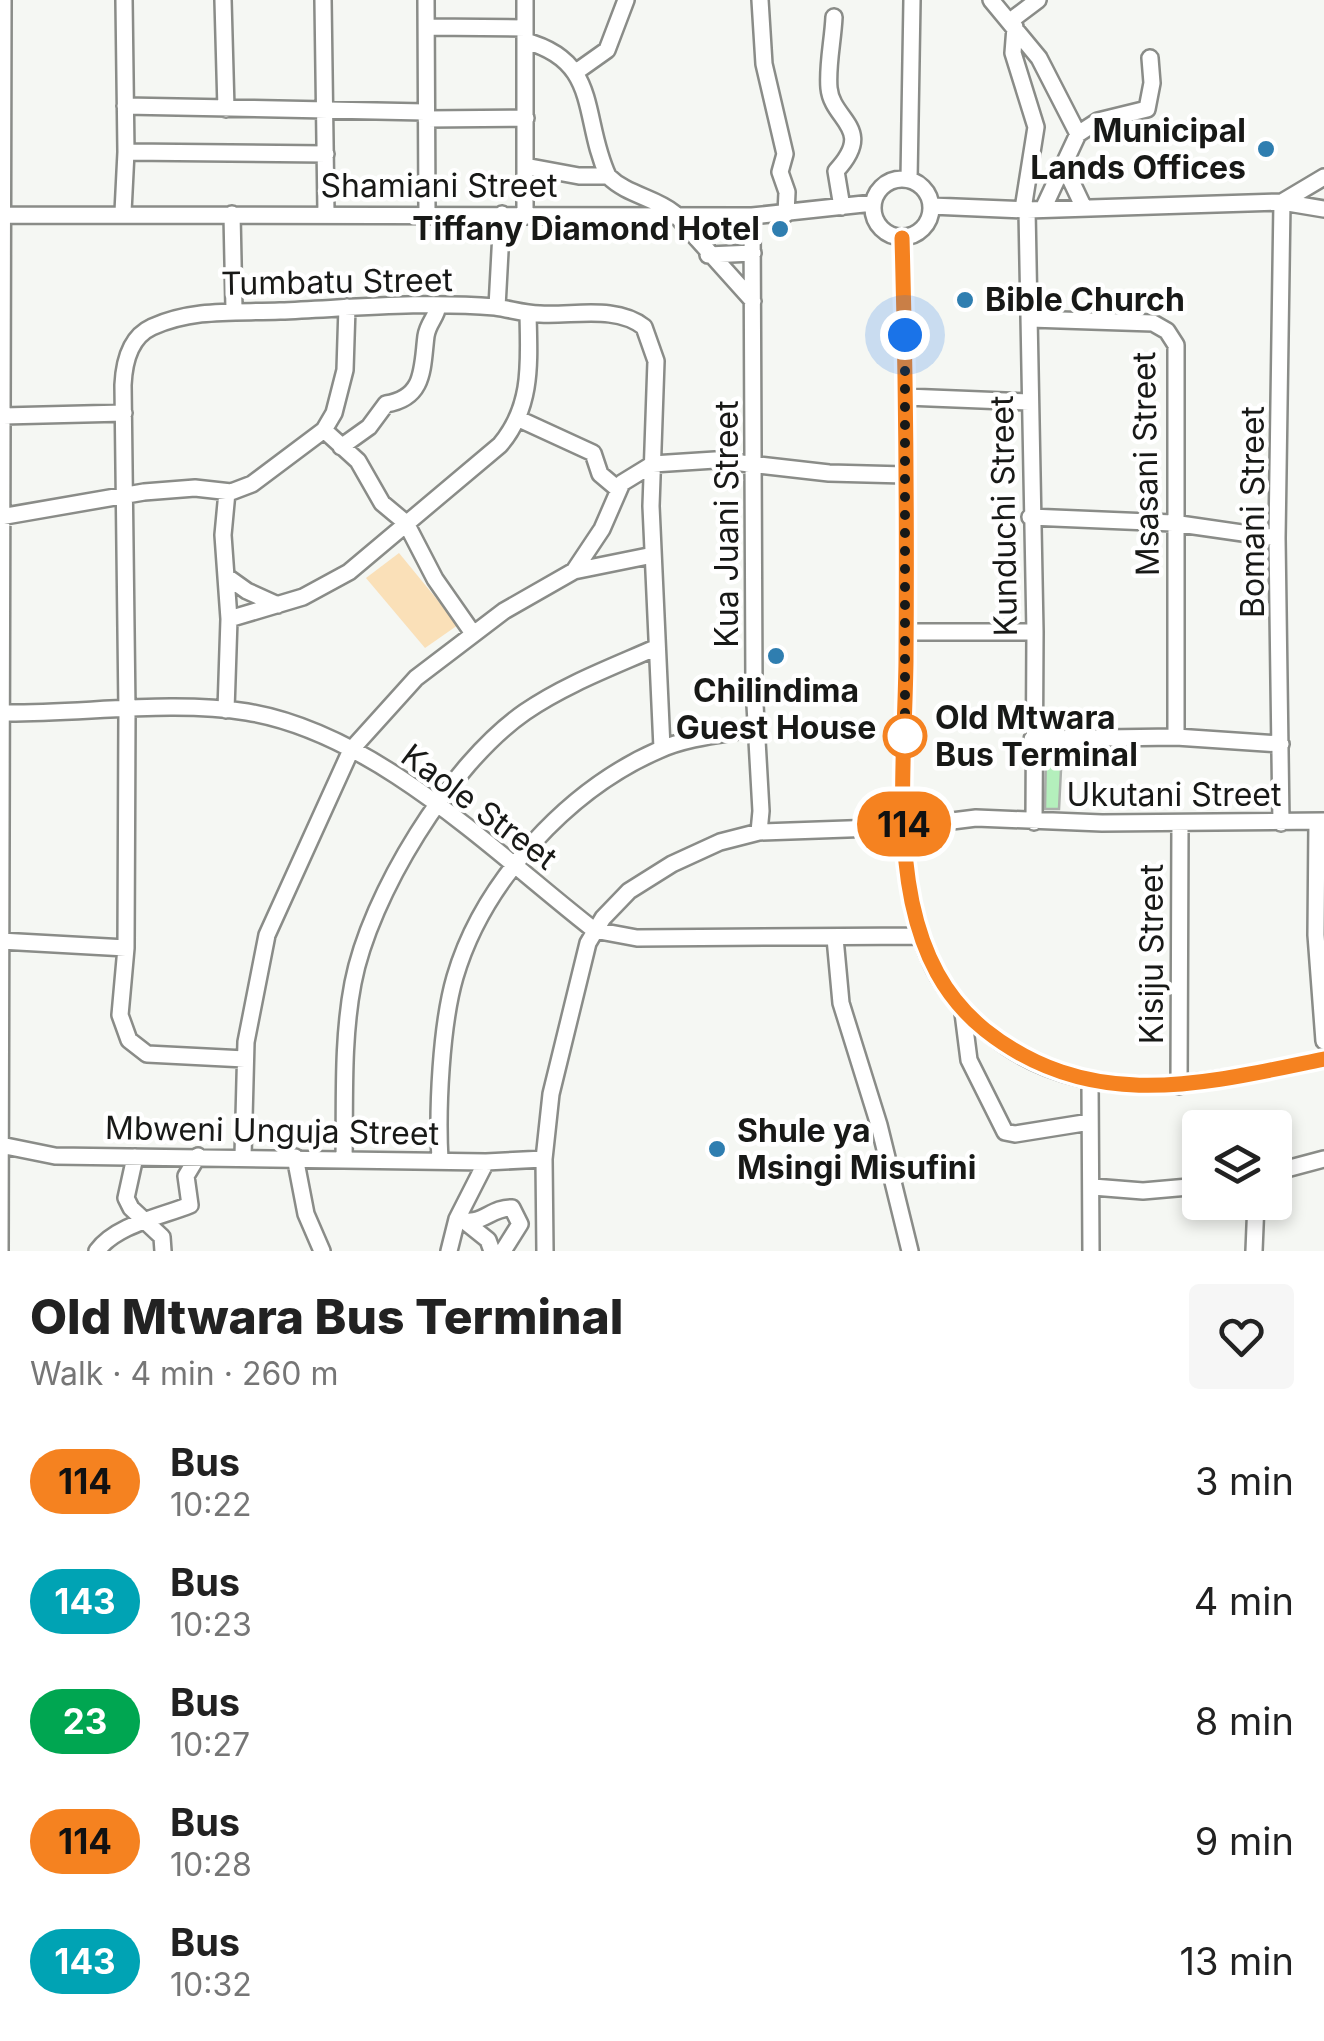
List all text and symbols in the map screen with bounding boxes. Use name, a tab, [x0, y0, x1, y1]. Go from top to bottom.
place label: Municipal Lands Offices	[1030, 111, 1246, 187]
marker: Municipal Lands Offices	[1255, 138, 1277, 160]
street label: Shamiani Street	[320, 166, 558, 205]
place label: Tiffany Diamond Hotel	[412, 209, 760, 248]
marker: Tiffany Diamond Hotel	[769, 218, 791, 240]
street label: Tumbatu Street	[221, 260, 453, 303]
place label: Bible Church	[985, 280, 1185, 319]
marker: Bible Church	[954, 289, 976, 311]
your location	[880, 310, 930, 360]
street label: Msasani Street	[1124, 351, 1167, 577]
street label: Kunduchi Street	[982, 395, 1025, 637]
street label: Kua Juani Street	[707, 400, 746, 648]
street label: Bomani Street	[1233, 406, 1272, 618]
marker: Chilindima Guest House	[765, 645, 787, 667]
place label: Chilindima Guest House	[676, 671, 876, 747]
place label: Old Mtwara Bus Terminal	[935, 698, 1138, 774]
marker: Old Mtwara Bus Terminal	[884, 715, 926, 757]
street label: Kaole Street	[394, 736, 565, 878]
street label: Ukutani Street	[1067, 775, 1281, 814]
line badge: 114	[846, 792, 962, 856]
text: 114	[877, 803, 931, 845]
street label: Kisiju Street	[1132, 864, 1171, 1044]
street label: Mbweni Unguja Street	[105, 1108, 439, 1153]
map controls	[1182, 1110, 1292, 1220]
button: layers	[1182, 1110, 1292, 1220]
place label: Shule ya Msingi Misufini	[737, 1111, 976, 1187]
marker: Shule ya Msingi Misufini	[706, 1138, 728, 1160]
button: heart	[1189, 1284, 1294, 1389]
text: Old Mtwara Bus Terminal	[30, 1287, 623, 1346]
text: Walk · 4 min · 260 m	[30, 1354, 339, 1393]
text: Bus	[170, 1439, 240, 1485]
text: 3 min	[1195, 1458, 1294, 1504]
text: 114	[58, 1460, 112, 1502]
text: 10:22	[170, 1485, 251, 1524]
text: Bus	[170, 1559, 240, 1605]
text: 4 min	[1194, 1578, 1294, 1624]
text: 143	[54, 1580, 116, 1622]
text: 10:23	[170, 1605, 252, 1644]
text: Bus	[170, 1679, 240, 1725]
text: 8 min	[1195, 1698, 1294, 1744]
text: 23	[63, 1700, 107, 1742]
text: 10:27	[170, 1725, 250, 1764]
text: Bus	[170, 1799, 240, 1845]
text: 9 min	[1195, 1818, 1294, 1864]
text: 114	[58, 1820, 112, 1862]
text: 10:28	[170, 1845, 252, 1884]
text: Bus	[170, 1919, 240, 1965]
text: 13 min	[1179, 1938, 1294, 1984]
text: 143	[54, 1940, 116, 1982]
text: 10:32	[170, 1965, 252, 2004]

